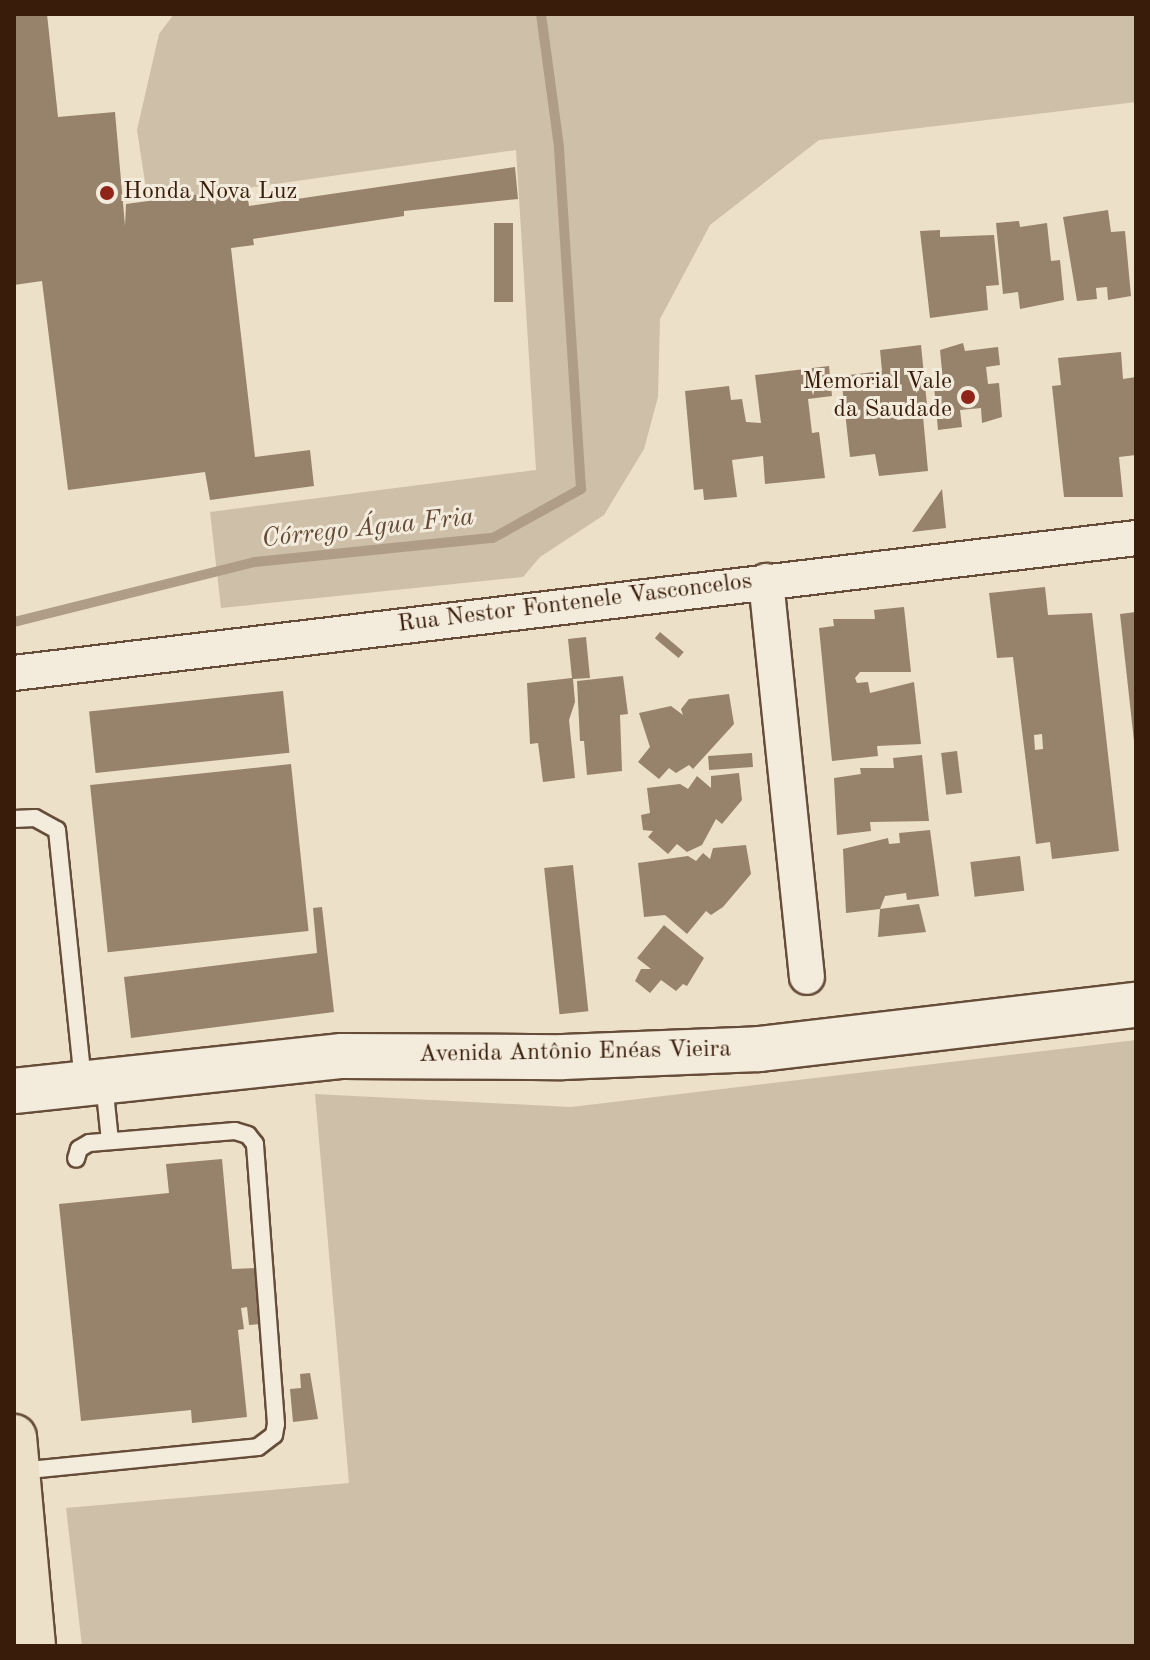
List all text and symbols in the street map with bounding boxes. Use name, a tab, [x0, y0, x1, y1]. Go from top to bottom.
place label: Honda Nova Luz	[123, 179, 297, 207]
marker: Honda Nova Luz	[98, 184, 116, 202]
place label: Memorial Vale da Saudade	[803, 369, 952, 425]
marker: Memorial Vale da Saudade	[959, 388, 977, 406]
water label: Córrego Água Fria	[260, 502, 476, 556]
street label: Rua Nestor Fontenele Vasconcelos	[396, 568, 754, 640]
street label: Avenida Antônio Enéas Vieira	[419, 1036, 731, 1070]

